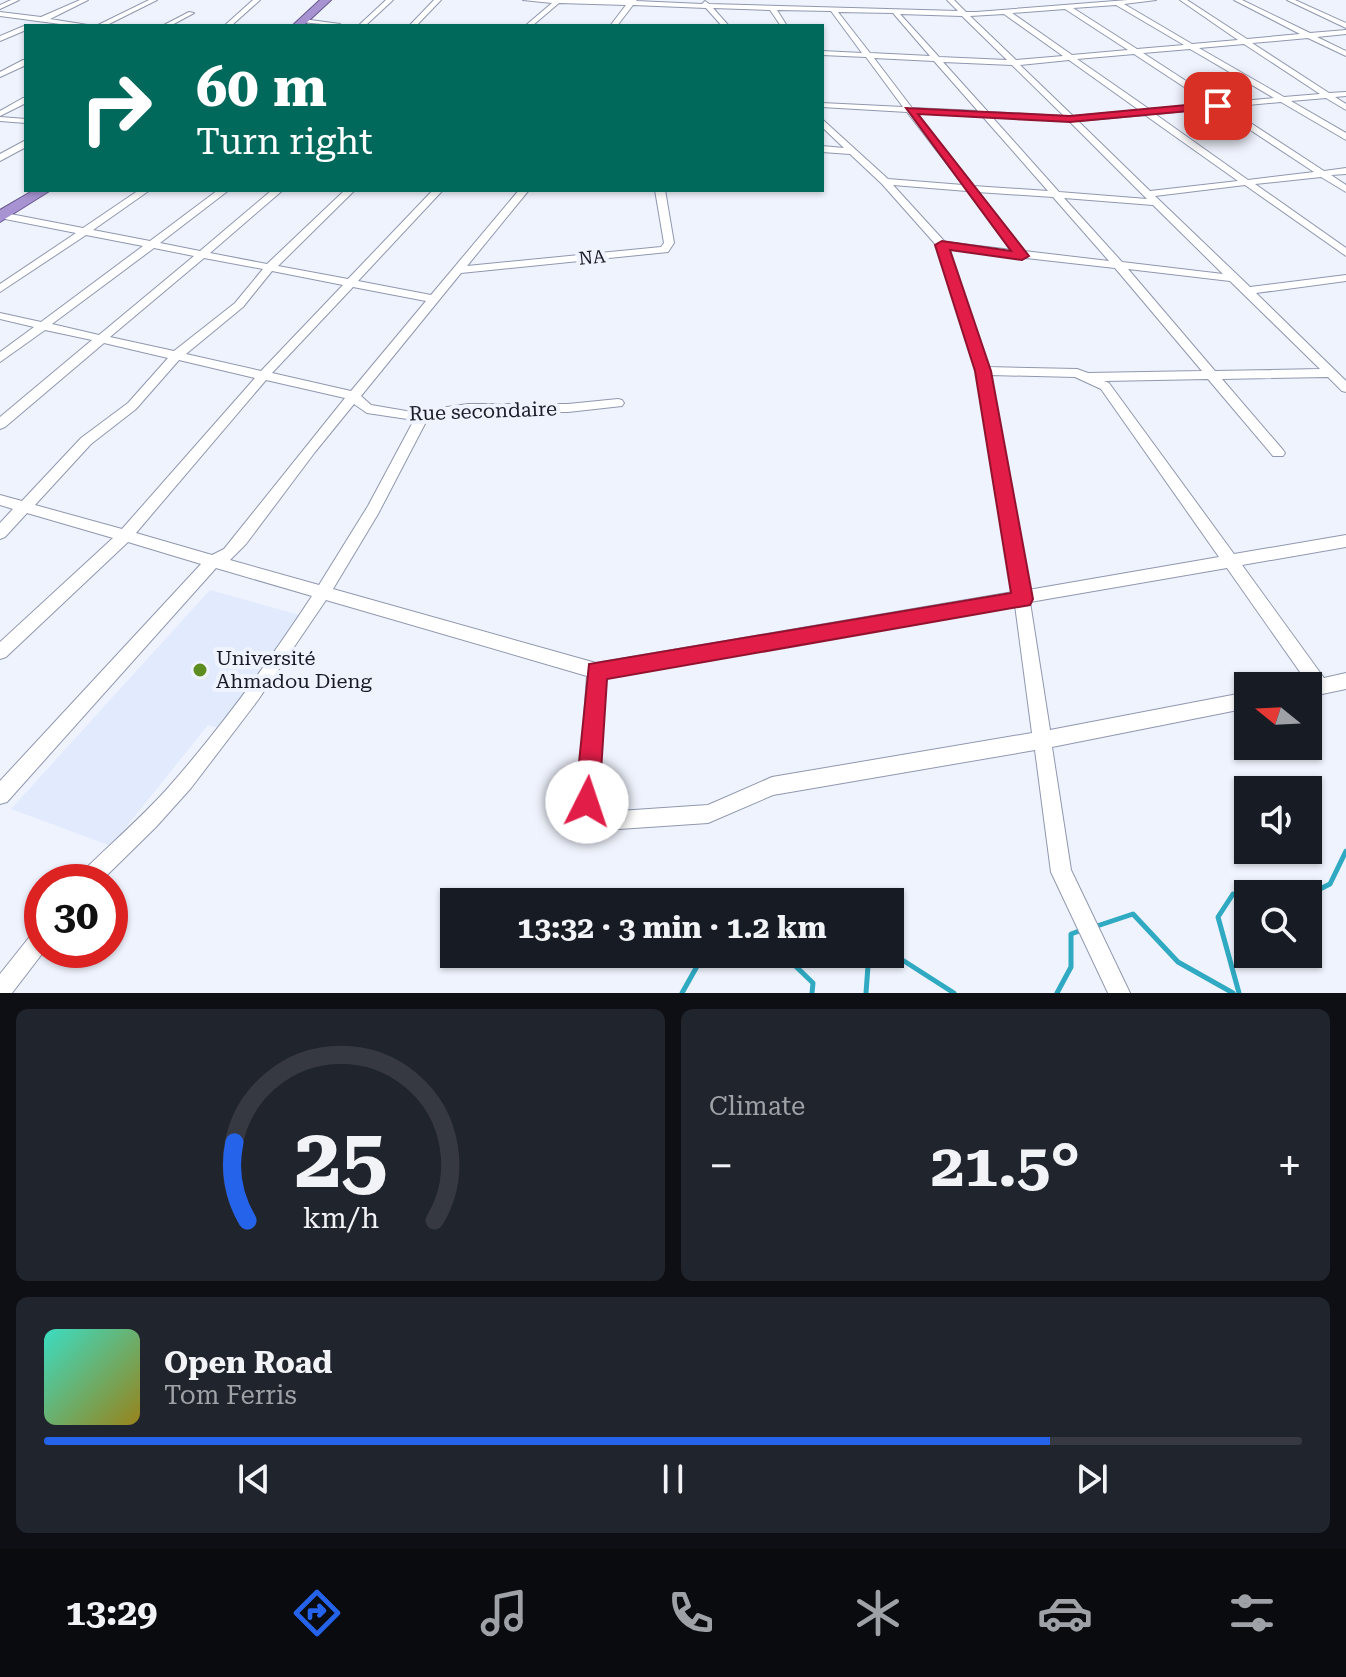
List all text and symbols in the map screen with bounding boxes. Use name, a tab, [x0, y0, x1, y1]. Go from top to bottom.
text: 60 m	[196, 54, 327, 120]
icon: right	[64, 56, 168, 160]
pin	[1184, 72, 1252, 140]
icon: arrive	[1196, 84, 1240, 128]
text: Turn right	[196, 121, 373, 163]
street label: NA	[578, 245, 607, 269]
street label: Rue secondaire	[409, 396, 557, 426]
place label: Université Ahmadou Dieng	[216, 646, 372, 693]
marker: Université Ahmadou Dieng	[191, 661, 209, 679]
north arrow	[1234, 672, 1322, 760]
map controls	[1234, 672, 1322, 968]
position arrow	[545, 760, 629, 844]
button: sound	[1234, 776, 1322, 864]
speed limit sign: 30	[24, 864, 128, 968]
button: search	[1234, 880, 1322, 968]
text: 13:32 · 3 min · 1.2 km	[517, 910, 827, 945]
text: Climate	[709, 1091, 805, 1121]
text: 25	[294, 1110, 387, 1207]
text: 21.5°	[931, 1130, 1080, 1201]
text: −	[709, 1140, 734, 1192]
text: +	[1277, 1140, 1302, 1192]
text: km/h	[302, 1201, 379, 1235]
text: Open Road	[164, 1345, 332, 1380]
text: Tom Ferris	[164, 1380, 297, 1410]
icon: previous	[232, 1457, 276, 1501]
icon: pause	[651, 1457, 695, 1501]
icon: next	[1070, 1457, 1114, 1501]
icon: directions	[289, 1585, 345, 1641]
icon: music	[476, 1585, 532, 1641]
icon: phone	[663, 1585, 719, 1641]
icon: climate	[850, 1585, 906, 1641]
icon: car	[1037, 1585, 1093, 1641]
icon: filters	[1224, 1585, 1280, 1641]
text: 13:29	[66, 1592, 157, 1634]

